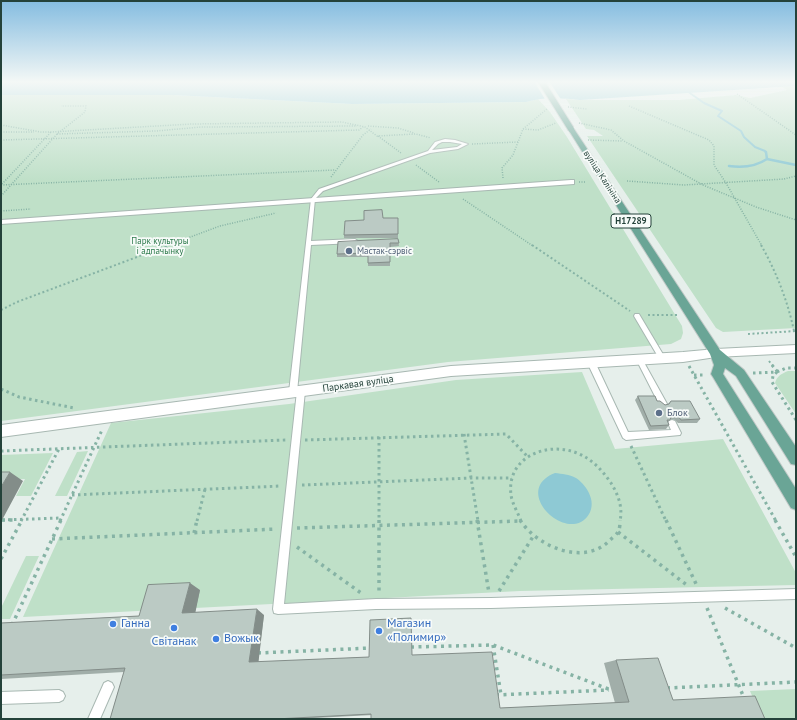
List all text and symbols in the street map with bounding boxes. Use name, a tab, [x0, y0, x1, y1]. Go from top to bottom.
street label: вуліца Калініна	[581, 149, 623, 205]
road number: Н17289	[611, 214, 651, 228]
park label: Парк культуры і адпачынку	[131, 236, 189, 257]
marker: Мастак-сэрвіс	[344, 246, 354, 256]
place label: Мастак-сэрвіс	[357, 246, 412, 256]
street label: Паркавая вуліца	[322, 373, 394, 395]
place label: Блок	[667, 407, 688, 419]
marker: Блок	[654, 408, 664, 418]
place label: Ганна	[121, 617, 150, 631]
place label: Магазин «Полимир»	[387, 617, 446, 645]
marker: Ганна	[108, 619, 118, 629]
marker: Світанак	[169, 623, 179, 633]
marker: Магазин «Полимир»	[374, 626, 384, 636]
place label: Вожык	[224, 632, 259, 646]
marker: Вожык	[211, 634, 221, 644]
place label: Світанак	[152, 635, 196, 649]

